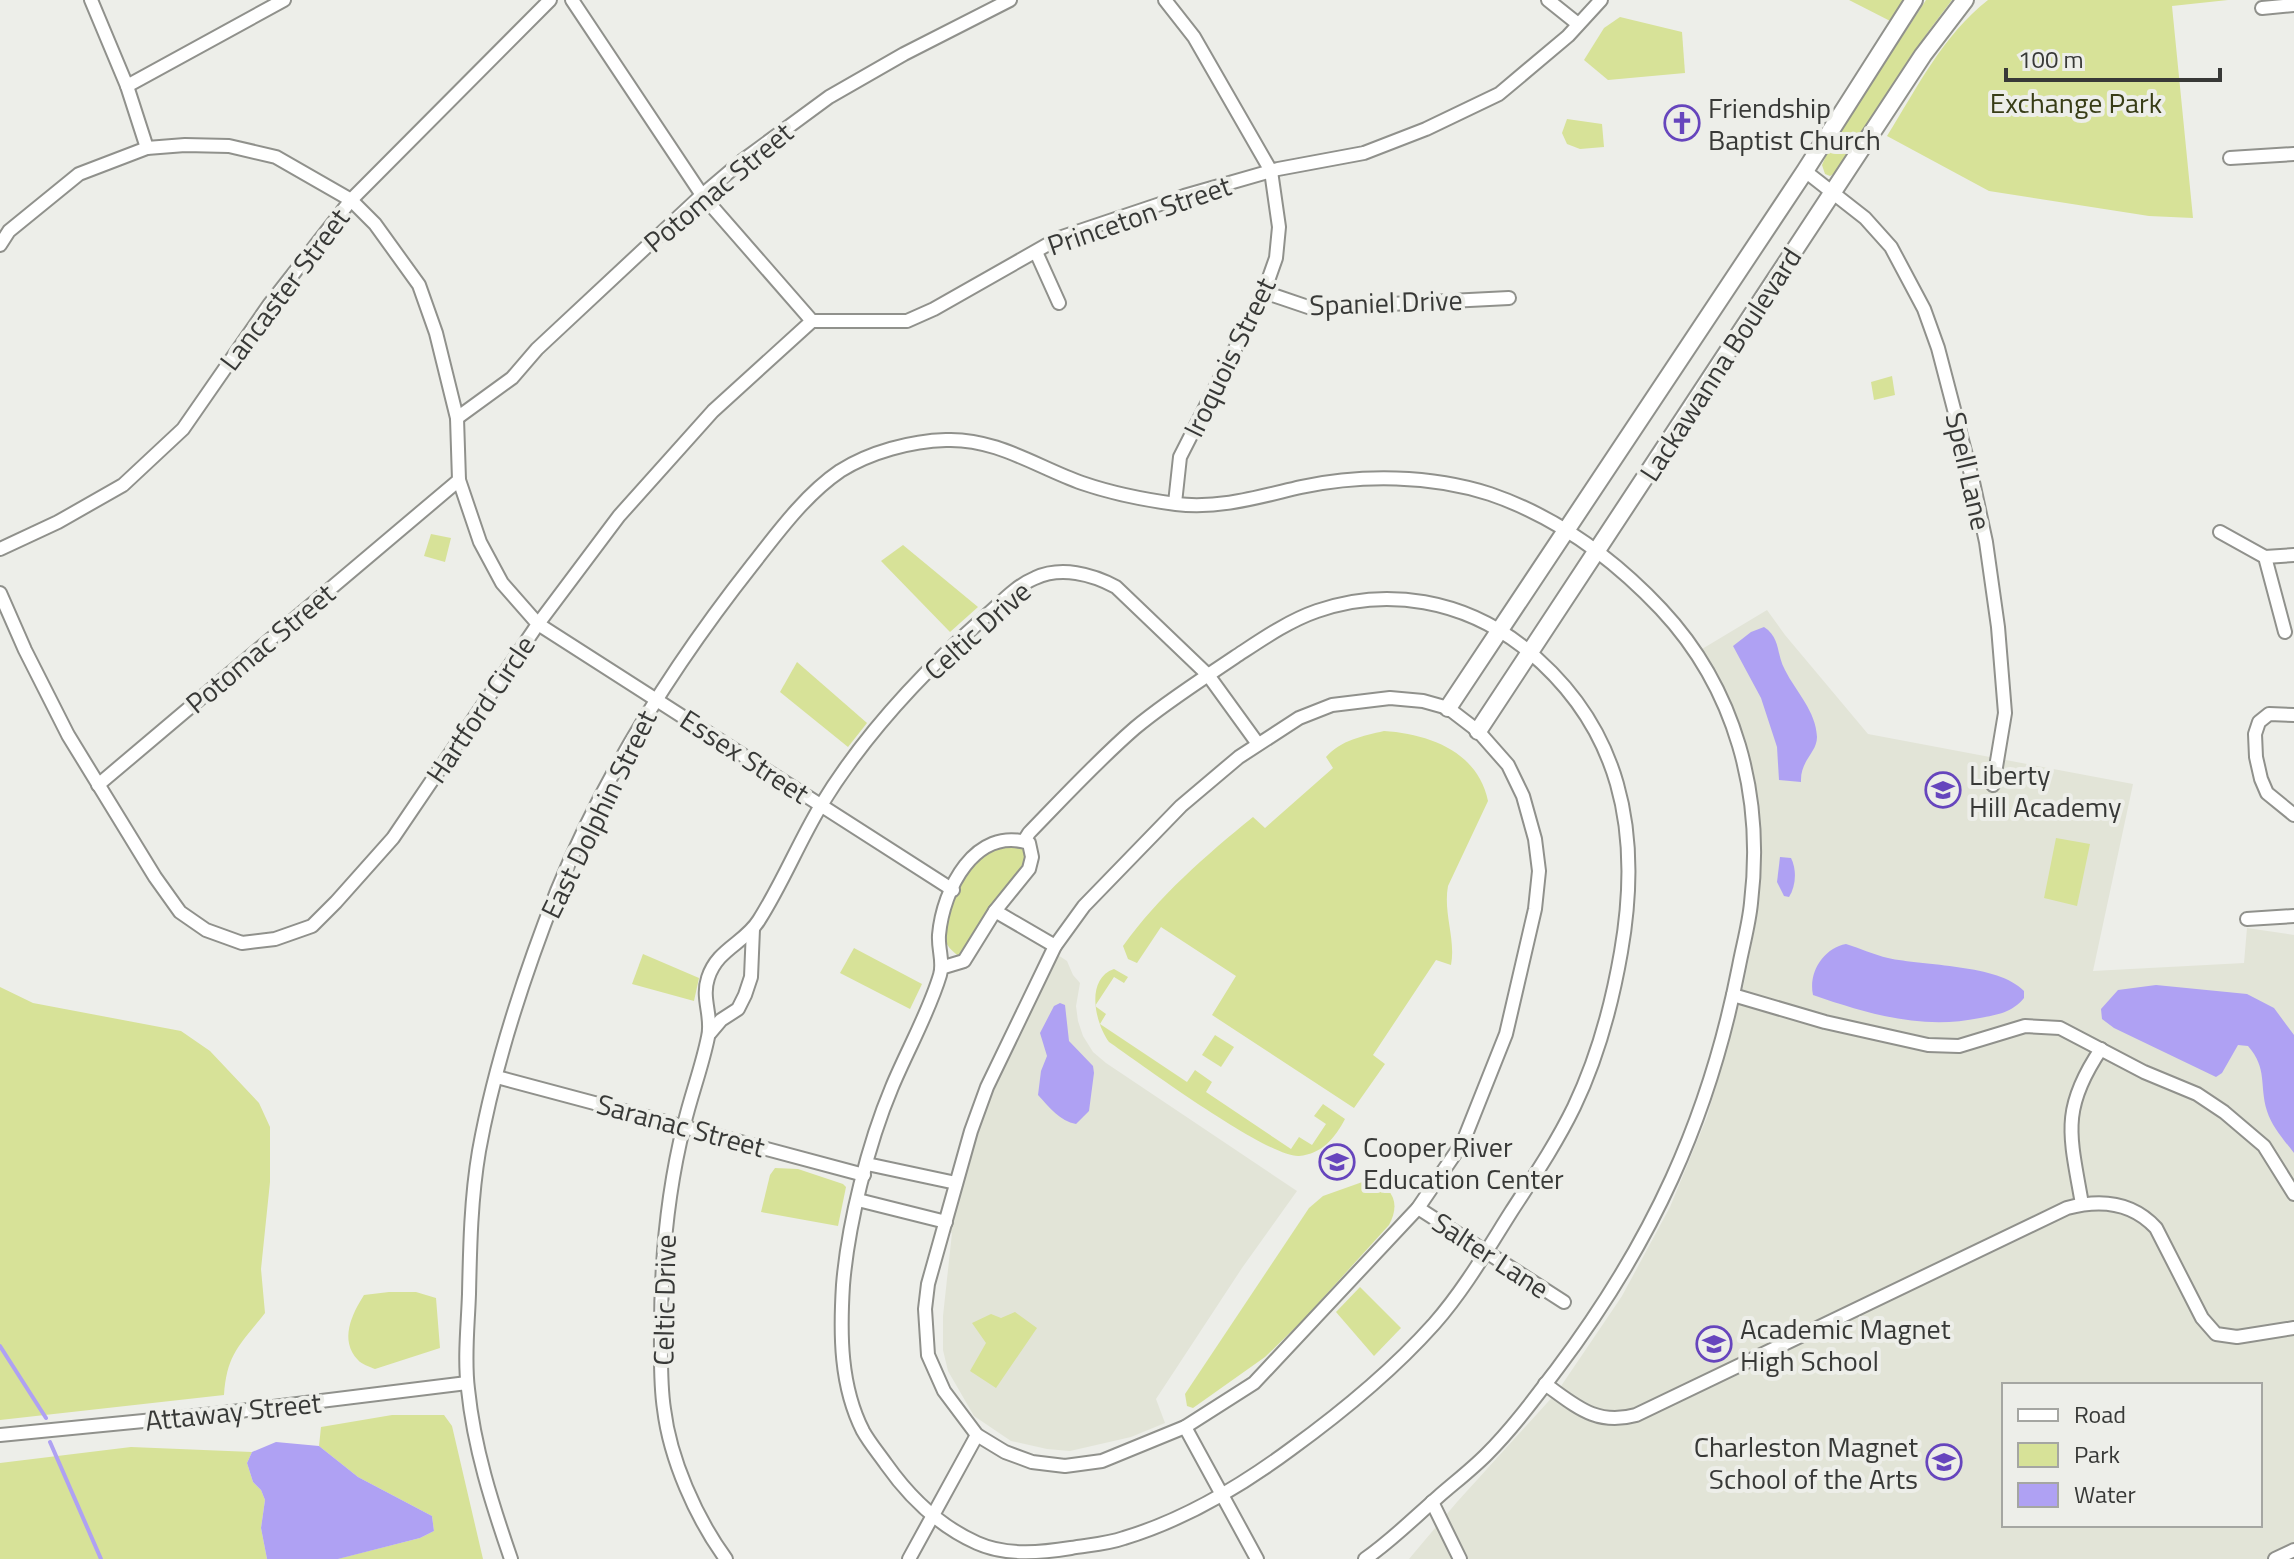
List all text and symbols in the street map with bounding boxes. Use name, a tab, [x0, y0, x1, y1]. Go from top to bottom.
scale bar	[2006, 32, 2220, 82]
text: 100 m	[2018, 41, 2084, 77]
park label: Exchange Park	[1990, 81, 2162, 124]
place label: Friendship Baptist Church	[1708, 86, 1881, 161]
church icon: Friendship Baptist Church	[1663, 104, 1701, 142]
street label: Potomac Street	[634, 111, 802, 263]
street label: Princeton Street	[1041, 163, 1237, 267]
street label: Lancaster Street	[209, 199, 360, 379]
street label: Lackawanna Boulevard	[1628, 239, 1812, 489]
street label: Iroquois Street	[1172, 270, 1286, 444]
street label: Spaniel Drive	[1309, 278, 1463, 326]
street label: Spell Lane	[1935, 408, 2003, 534]
street label: Celtic Drive	[914, 570, 1040, 690]
street label: Potomac Street	[176, 572, 344, 724]
street label: Hartford Circle	[415, 626, 545, 792]
street label: Essex Street	[672, 698, 818, 814]
street label: East Dolphin Street	[529, 702, 667, 926]
place label: Liberty Hill Academy	[1969, 753, 2122, 828]
school or university icon: Liberty Hill Academy	[1924, 771, 1962, 809]
street label: Saranac Street	[592, 1082, 770, 1168]
place label: Cooper River Education Center	[1363, 1125, 1564, 1200]
school or university icon: Cooper River Education Center	[1318, 1143, 1356, 1181]
street label: Salter Lane	[1424, 1201, 1558, 1309]
street label: Celtic Drive	[641, 1234, 687, 1366]
place label: Academic Magnet High School	[1740, 1307, 1951, 1382]
school or university icon: Academic Magnet High School	[1695, 1325, 1733, 1363]
street label: Attaway Street	[143, 1380, 323, 1442]
legend	[2002, 1383, 2262, 1527]
text: Road	[2074, 1396, 2126, 1432]
place label: Charleston Magnet School of the Arts	[1694, 1425, 1918, 1500]
text: Park	[2074, 1436, 2120, 1472]
school or university icon: Charleston Magnet School of the Arts	[1925, 1443, 1963, 1481]
text: Water	[2074, 1476, 2136, 1512]

